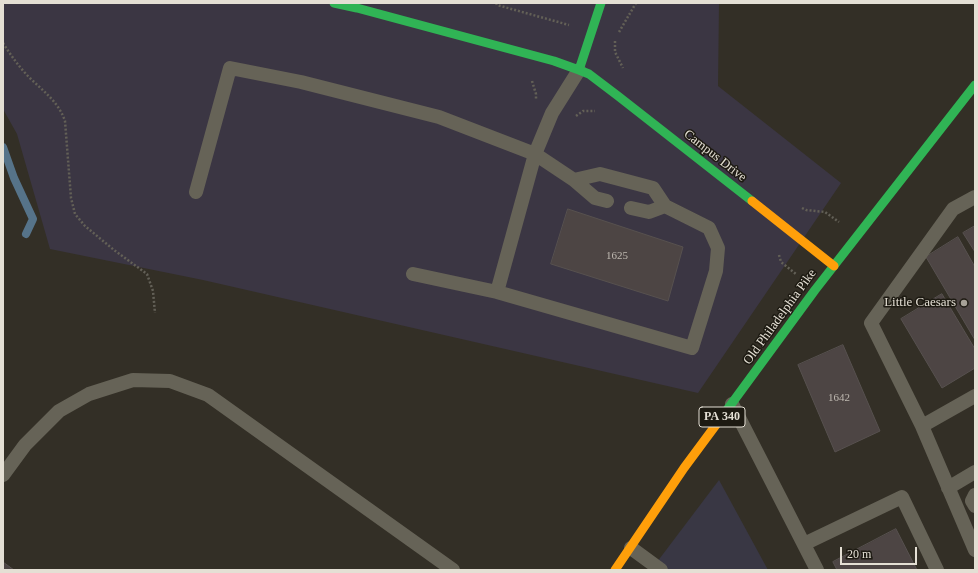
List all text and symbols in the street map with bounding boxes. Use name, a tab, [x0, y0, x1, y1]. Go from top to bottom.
street label: Campus Drive	[680, 127, 750, 185]
house number: 1625	[606, 249, 628, 263]
street label: Old Philadelphia Pike	[740, 266, 820, 368]
place label: Little Caesars	[884, 295, 956, 311]
marker: Little Caesars	[959, 298, 969, 308]
house number: 1642	[828, 391, 850, 405]
road number: PA 340	[699, 407, 745, 427]
scale bar	[842, 539, 919, 565]
text: 20 m	[847, 547, 871, 561]

